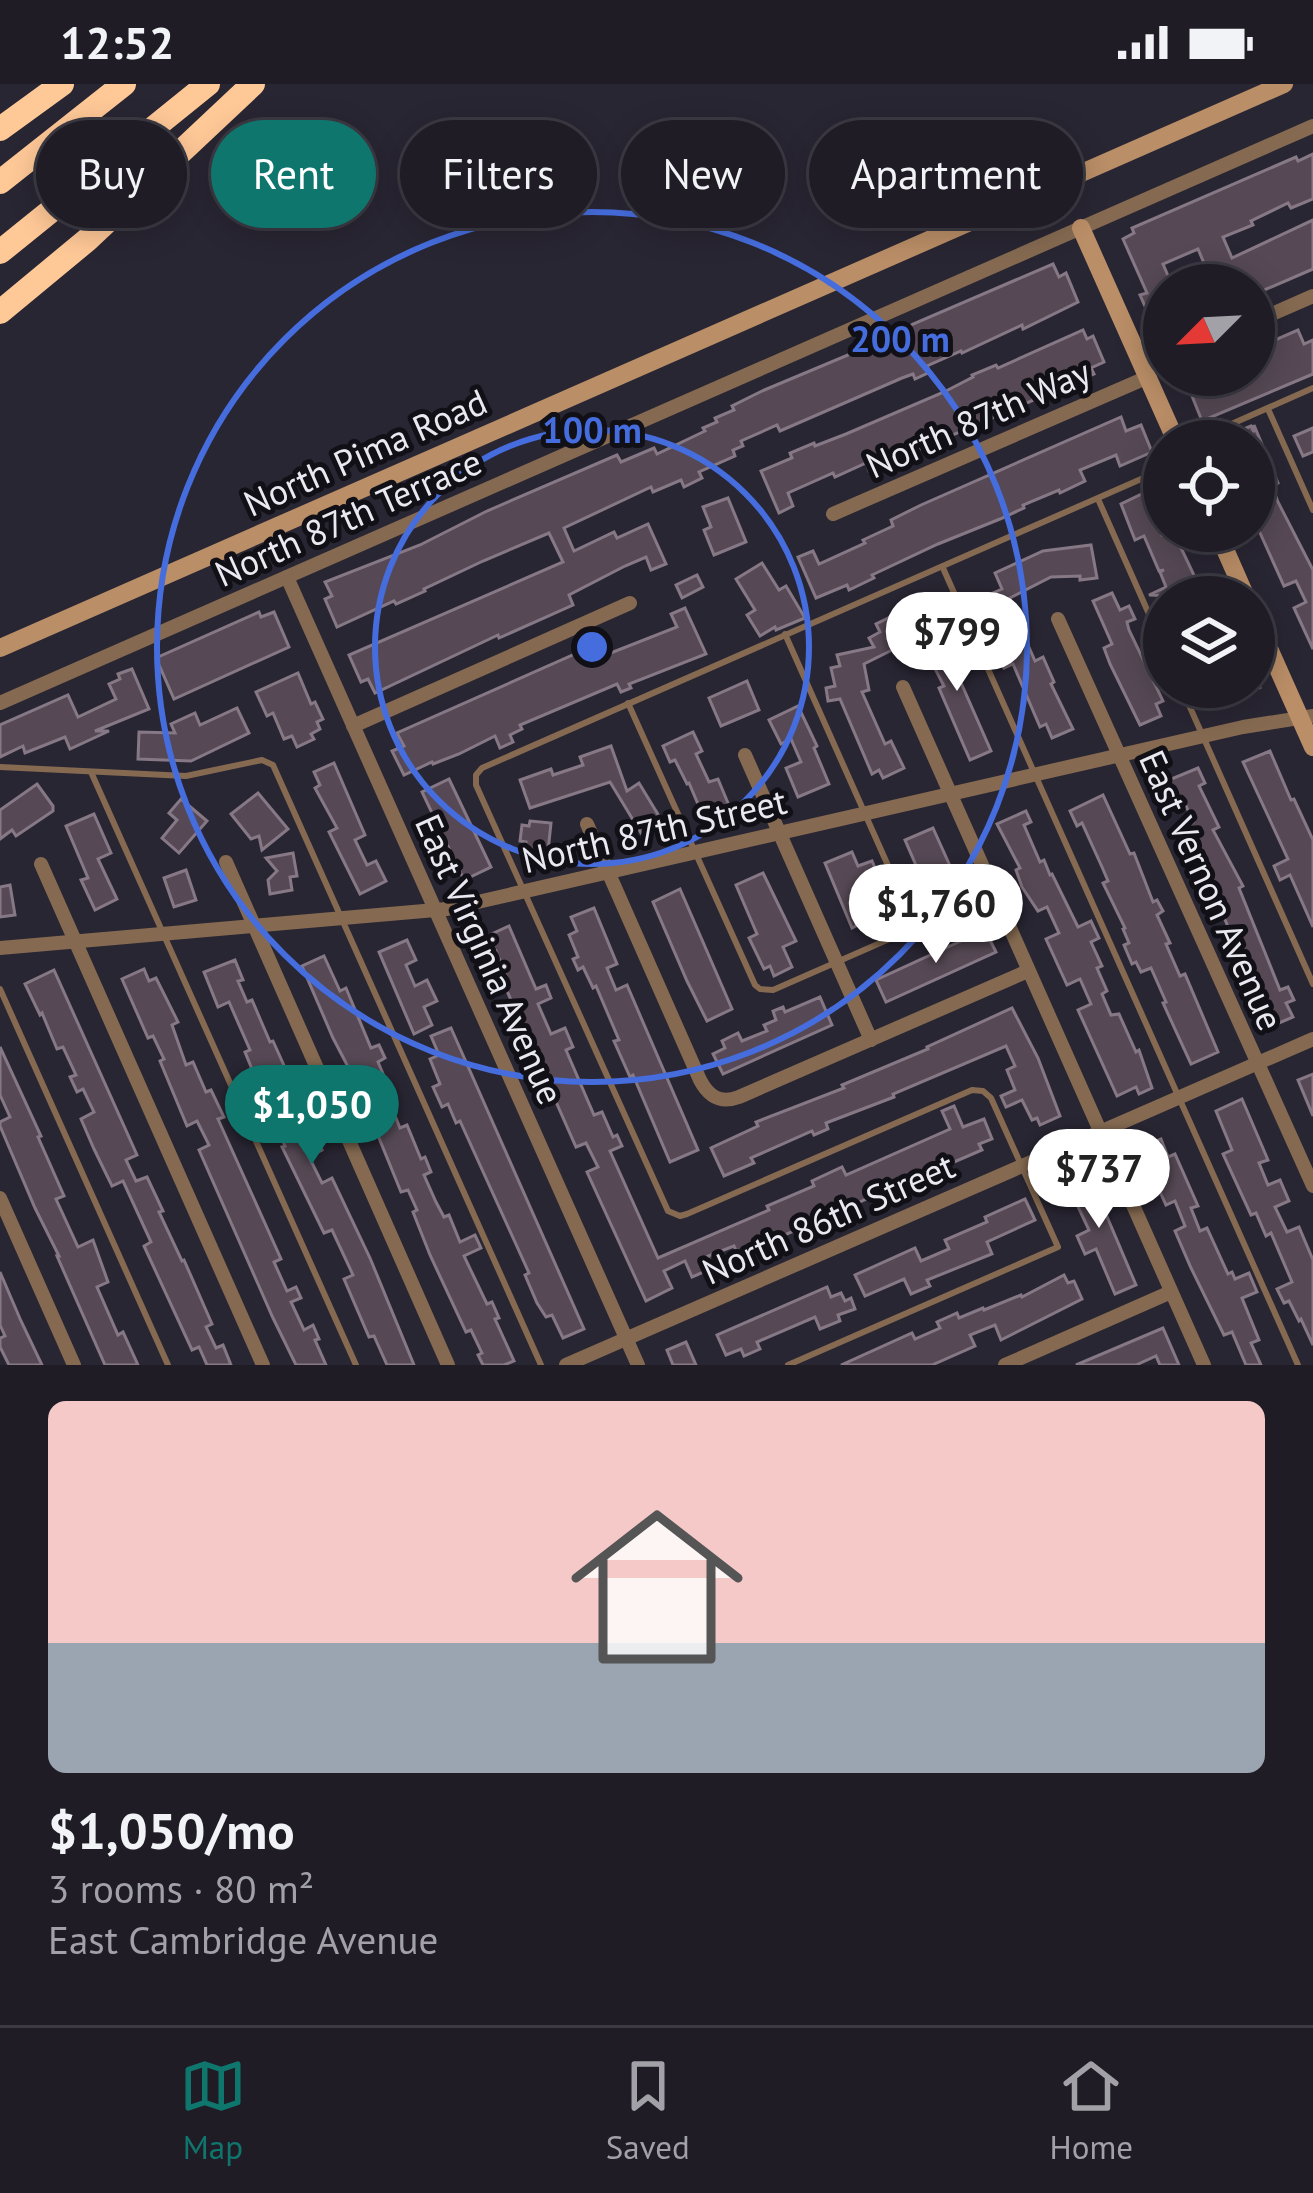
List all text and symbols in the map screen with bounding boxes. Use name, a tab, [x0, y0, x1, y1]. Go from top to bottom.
text: 12:52	[60, 13, 174, 71]
chip: Buy	[36, 120, 187, 228]
chip: Rent	[211, 120, 376, 228]
chip: Filters	[400, 120, 597, 228]
chip: New	[621, 120, 785, 228]
chip: Apartment	[809, 120, 1083, 228]
north arrow	[1143, 264, 1275, 396]
map controls	[1143, 264, 1275, 708]
text: 200 m	[850, 315, 950, 362]
street label: North 87th Way	[859, 348, 1098, 488]
street label: North Pima Road	[236, 377, 494, 527]
text: 100 m	[542, 406, 642, 453]
button: locate	[1143, 420, 1275, 552]
street label: North 87th Terrace	[207, 437, 489, 597]
button: layers	[1143, 576, 1275, 708]
pin: $799	[886, 592, 1028, 694]
text: $799	[913, 605, 1001, 656]
centre of rings	[571, 626, 613, 668]
street label: East Vernon Avenue	[1129, 743, 1295, 1037]
street label: North 87th Street	[517, 777, 791, 883]
street label: East Virginia Avenue	[405, 807, 575, 1111]
pin: $1,760	[838, 864, 1034, 966]
text: $1,760	[876, 877, 996, 928]
pin: $1,050	[214, 1065, 410, 1167]
text: $1,050	[252, 1078, 372, 1129]
pin: $737	[1028, 1129, 1170, 1231]
street label: North 86th Street	[695, 1141, 961, 1295]
text: $737	[1055, 1142, 1143, 1193]
icon: home	[549, 1479, 765, 1695]
text: $1,050/mo	[48, 1797, 295, 1863]
text: 3 rooms · 80 m²	[48, 1863, 314, 1914]
text: East Cambridge Avenue	[48, 1914, 438, 1965]
tab: Map	[180, 2053, 246, 2168]
tab: Saved	[606, 2053, 690, 2168]
tab: Home	[1050, 2053, 1133, 2168]

